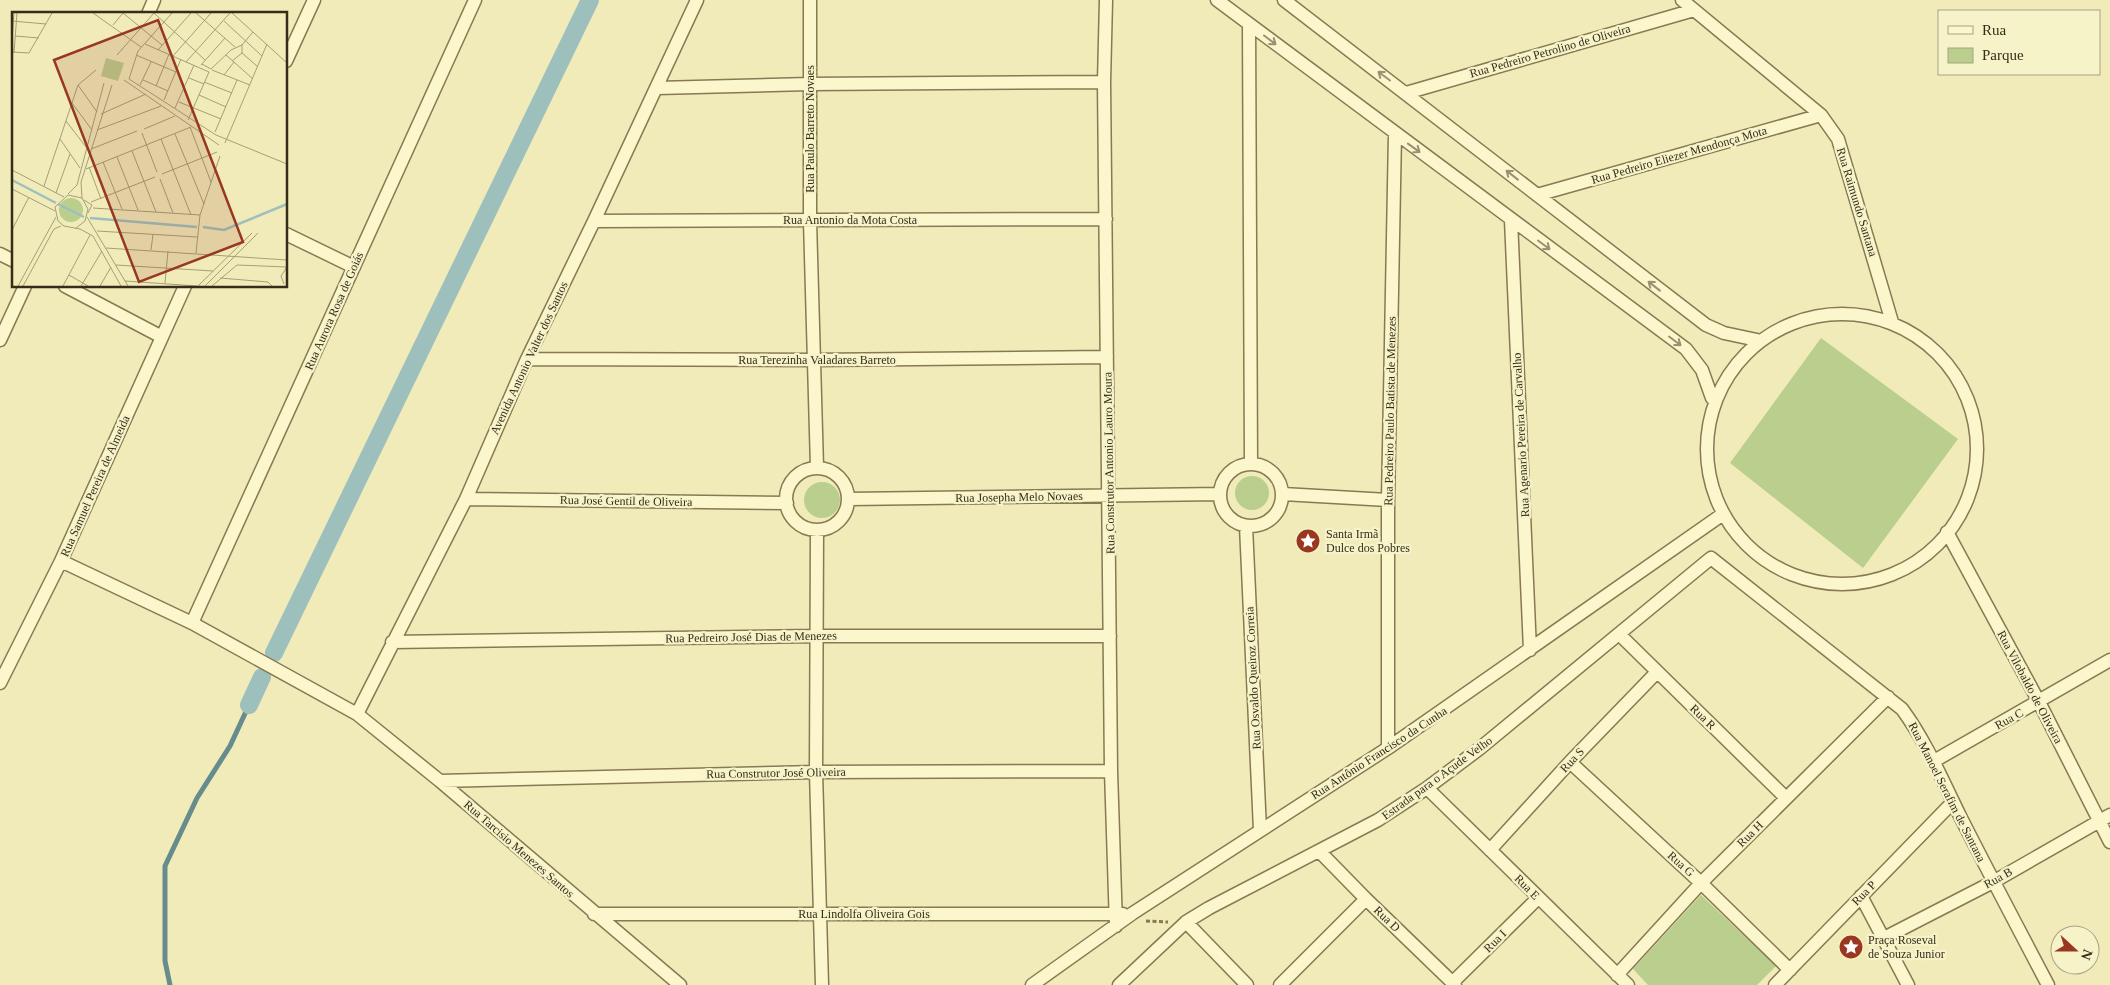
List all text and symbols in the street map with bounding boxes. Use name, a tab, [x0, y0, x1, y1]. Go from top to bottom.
legend	[1938, 10, 2100, 75]
inset map	[12, 12, 288, 288]
street label: Rua Pedreiro Petrolino de Oliveira	[1468, 21, 1633, 81]
text: Rua	[1982, 22, 2007, 38]
one-way arrow	[1263, 34, 1276, 45]
text: Parque	[1982, 47, 2024, 63]
street label: Rua Paulo Barreto Novaes	[803, 65, 817, 193]
one-way arrow	[1377, 70, 1390, 81]
street label: Rua Pedreiro Eliezer Mendonça Mota	[1590, 123, 1769, 187]
one-way arrow	[1407, 143, 1421, 153]
street label: Rua Raimundo Santana	[1834, 146, 1880, 259]
one-way arrow	[1506, 170, 1519, 181]
street label: Rua Antonio da Mota Costa	[783, 213, 918, 227]
one-way arrow	[1537, 239, 1550, 250]
street label: Rua Aurora Rosa de Goiás	[302, 249, 367, 372]
street label: Avenida Antonio Valter dos Santos	[487, 279, 571, 437]
one-way arrow	[1648, 280, 1661, 291]
street label: Rua Pedreiro Paulo Batista de Menezes	[1381, 316, 1399, 506]
one-way arrow	[1668, 336, 1681, 347]
street label: Rua Agenario Pereira de Carvalho	[1510, 352, 1532, 518]
street label: Rua Terezinha Valadares Barreto	[738, 353, 896, 367]
street label: Rua Construtor Antonio Lauro Moura	[1100, 371, 1118, 554]
street label: Rua Samuel Pereira de Almeida	[57, 413, 133, 559]
street label: Rua Josepha Melo Novaes	[955, 489, 1083, 505]
street label: Rua José Gentil de Oliveira	[560, 493, 693, 509]
place label: Santa Irmã Dulce dos Pobres	[1326, 527, 1410, 555]
place icon: Santa Irmã Dulce dos Pobres	[1295, 528, 1321, 554]
street label: Rua Osvaldo Queiroz Correia	[1242, 606, 1264, 750]
street label: Rua Pedreiro José Dias de Menezes	[665, 628, 837, 645]
street label: Rua Vilobaldo de Oliveira	[1994, 628, 2066, 747]
street label: Rua R	[1687, 701, 1719, 733]
street label: Rua Antônio Francisco da Cunha	[1308, 703, 1450, 802]
street label: Rua C	[1992, 706, 2026, 732]
street label: Rua Manoel Serafim de Santana	[1906, 720, 1989, 865]
street label: Estrada para o Açude Velho	[1379, 733, 1495, 823]
street label: Rua S	[1557, 745, 1587, 775]
street label: Rua Construtor José Oliveira	[706, 765, 847, 781]
street label: Rua Tarcisio Menezes Santos	[461, 797, 577, 901]
street label: Rua H	[1734, 818, 1766, 850]
street label: Rua G	[1665, 848, 1697, 880]
street label: Rua B	[1981, 865, 2015, 891]
street label: Rua E	[1512, 872, 1542, 902]
street label: Rua P	[1849, 877, 1879, 908]
street label: Rua D	[1371, 903, 1403, 935]
street label: Rua Lindolfa Oliveira Gois	[798, 907, 930, 921]
north arrow	[2050, 925, 2100, 975]
street label: Rua I	[1481, 927, 1509, 955]
place label: Praça Roseval de Souza Junior	[1868, 933, 1945, 961]
place icon: Praça Roseval de Souza Junior	[1838, 934, 1864, 960]
text: N	[2078, 947, 2095, 962]

